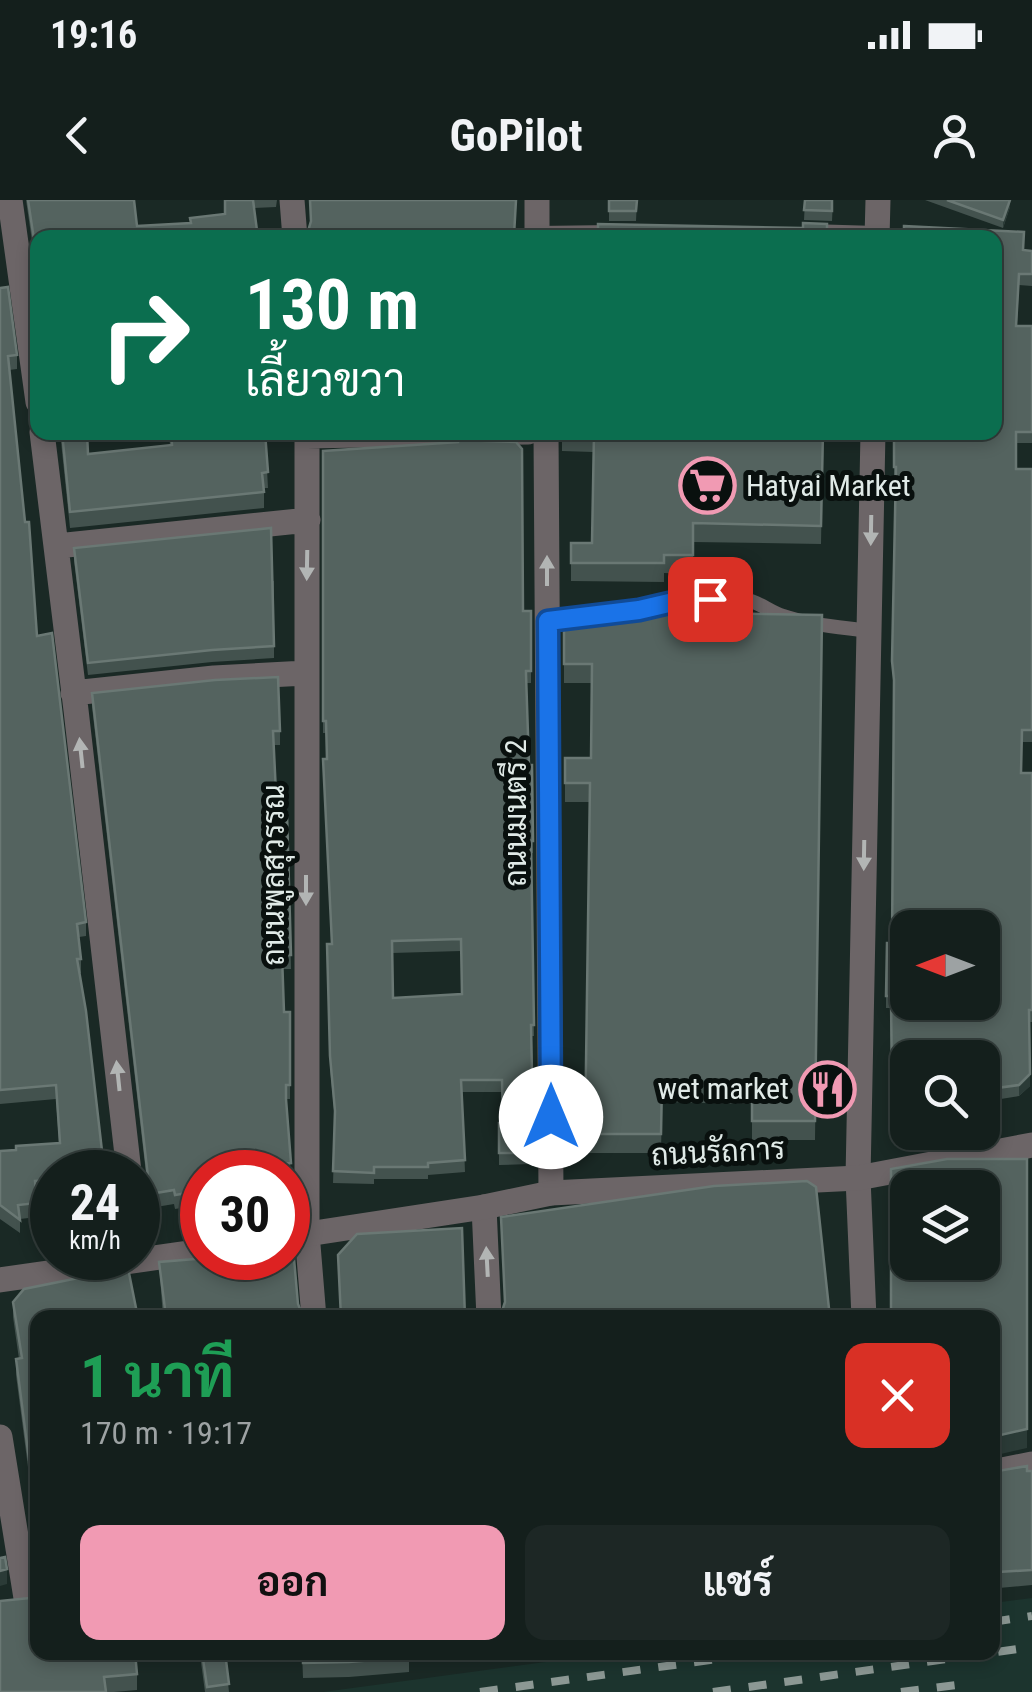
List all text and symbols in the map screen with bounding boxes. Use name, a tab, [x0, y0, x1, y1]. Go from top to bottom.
text: 19:16	[50, 13, 137, 57]
icon: back	[50, 108, 105, 163]
icon: person	[927, 108, 982, 163]
text: GoPilot	[449, 109, 583, 162]
text: 130 m	[245, 264, 419, 346]
icon: right	[80, 270, 210, 400]
text: เลี้ยวขวา	[245, 354, 405, 407]
supermarket icon: Hatyai Market	[677, 456, 737, 516]
place label: Hatyai Market	[746, 468, 911, 503]
one-way arrow	[863, 514, 879, 546]
one-way arrow	[299, 549, 315, 581]
one-way arrow	[539, 554, 555, 586]
pin	[668, 557, 753, 642]
icon: arrive	[683, 572, 738, 627]
one-way arrow	[73, 736, 89, 768]
street label: ถนนมนตรี 2	[497, 739, 533, 887]
street label: ถนนพูลสุวรรณ	[256, 784, 295, 966]
one-way arrow	[856, 839, 872, 871]
one-way arrow	[298, 874, 314, 906]
north arrow	[890, 910, 1000, 1020]
map controls	[890, 910, 1000, 1280]
button: search	[890, 1040, 1000, 1150]
one-way arrow	[110, 1059, 126, 1091]
restaurant icon: wet market	[798, 1059, 858, 1119]
position arrow	[499, 1065, 603, 1169]
place label: wet market	[657, 1071, 789, 1106]
street label: ถนนรัถการ	[650, 1130, 786, 1172]
speed limit sign: 30	[180, 1150, 310, 1280]
button: layers	[890, 1170, 1000, 1280]
text: 24	[70, 1174, 120, 1232]
text: km/h	[69, 1226, 121, 1255]
one-way arrow	[479, 1246, 495, 1278]
text: 1 นาที	[80, 1341, 234, 1412]
button: close	[845, 1343, 950, 1448]
text: 170 m · 19:17	[80, 1414, 252, 1452]
button: ออก	[80, 1525, 505, 1640]
button: แชร์	[525, 1525, 950, 1640]

